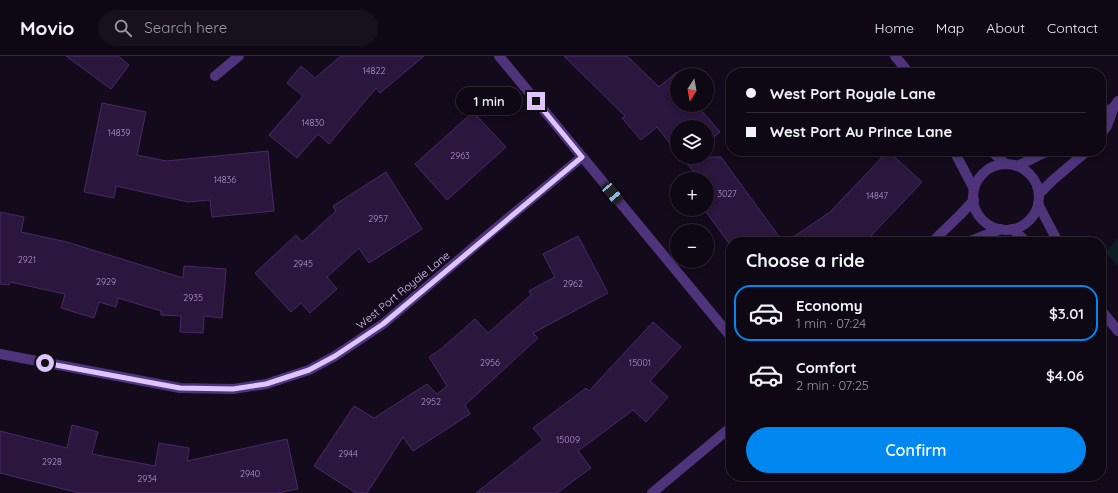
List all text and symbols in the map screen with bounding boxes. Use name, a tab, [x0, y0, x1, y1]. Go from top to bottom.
search box	[98, 10, 378, 46]
text: Movio	[20, 16, 74, 40]
icon: search	[112, 17, 134, 39]
text: Search here	[144, 18, 227, 37]
text: Home	[875, 19, 914, 37]
text: Map	[936, 19, 964, 37]
text: About	[986, 19, 1025, 37]
text: Contact	[1047, 19, 1098, 37]
house number: 14822	[363, 65, 385, 76]
north arrow	[670, 68, 714, 112]
map controls	[670, 68, 714, 268]
text: West Port Royale Lane	[770, 84, 936, 103]
callout: 1 min	[456, 87, 522, 115]
route end	[527, 92, 545, 110]
text: 1 min	[473, 93, 505, 109]
house number: 14830	[302, 117, 324, 128]
button: layers	[670, 120, 714, 164]
text: West Port Au Prince Lane	[770, 122, 952, 141]
house number: 14839	[108, 127, 130, 138]
house number: 2963	[450, 150, 470, 161]
button: +	[670, 172, 714, 216]
house number: 14836	[214, 174, 236, 185]
car	[600, 180, 624, 206]
house number: 3027	[717, 188, 737, 199]
house number: 14847	[866, 190, 888, 201]
house number: 2957	[368, 213, 388, 224]
button: −	[670, 224, 714, 268]
street label: West Port Royale Lane	[353, 248, 453, 332]
text: Choose a ride	[746, 249, 865, 272]
house number: 2921	[18, 254, 36, 265]
house number: 2945	[293, 258, 313, 269]
house number: 2929	[96, 276, 116, 287]
house number: 2962	[563, 278, 583, 289]
house number: 2935	[183, 292, 203, 303]
icon: car	[748, 295, 784, 331]
text: Economy	[796, 296, 863, 315]
text: $3.01	[1049, 304, 1084, 323]
text: 1 min · 07:24	[796, 315, 866, 331]
route start	[36, 354, 54, 372]
house number: 2956	[480, 357, 500, 368]
house number: 15001	[629, 357, 651, 368]
icon: car	[748, 357, 784, 393]
text: Comfort	[796, 358, 857, 377]
text: $4.06	[1046, 366, 1084, 385]
text: 2 min · 07:25	[796, 377, 869, 393]
house number: 2952	[421, 396, 441, 407]
button: Confirm	[746, 427, 1086, 473]
house number: 15009	[556, 434, 580, 445]
house number: 2944	[338, 448, 358, 459]
house number: 2928	[42, 456, 62, 467]
house number: 2940	[240, 468, 260, 479]
house number: 2934	[137, 473, 157, 484]

